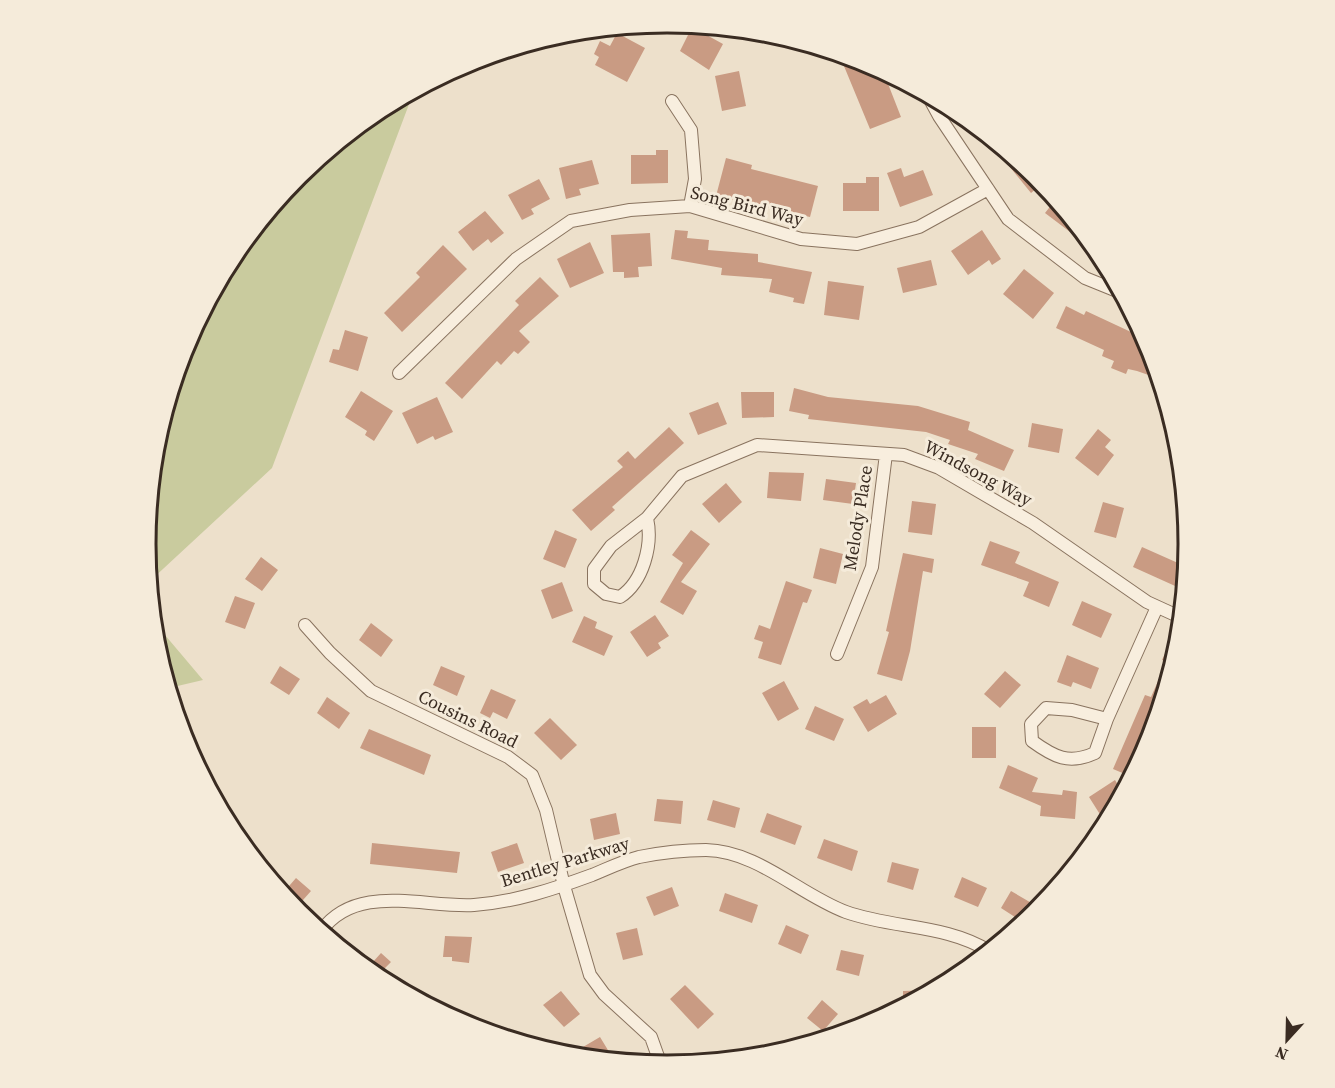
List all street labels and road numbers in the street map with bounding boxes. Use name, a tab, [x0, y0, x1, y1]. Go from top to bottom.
street label: Song Bird Way	[688, 179, 807, 232]
street label: Windsong Way	[920, 434, 1037, 512]
street label: Melody Place	[837, 463, 878, 572]
street label: Cousins Road	[414, 684, 522, 754]
street label: Bentley Parkway	[497, 830, 633, 893]

